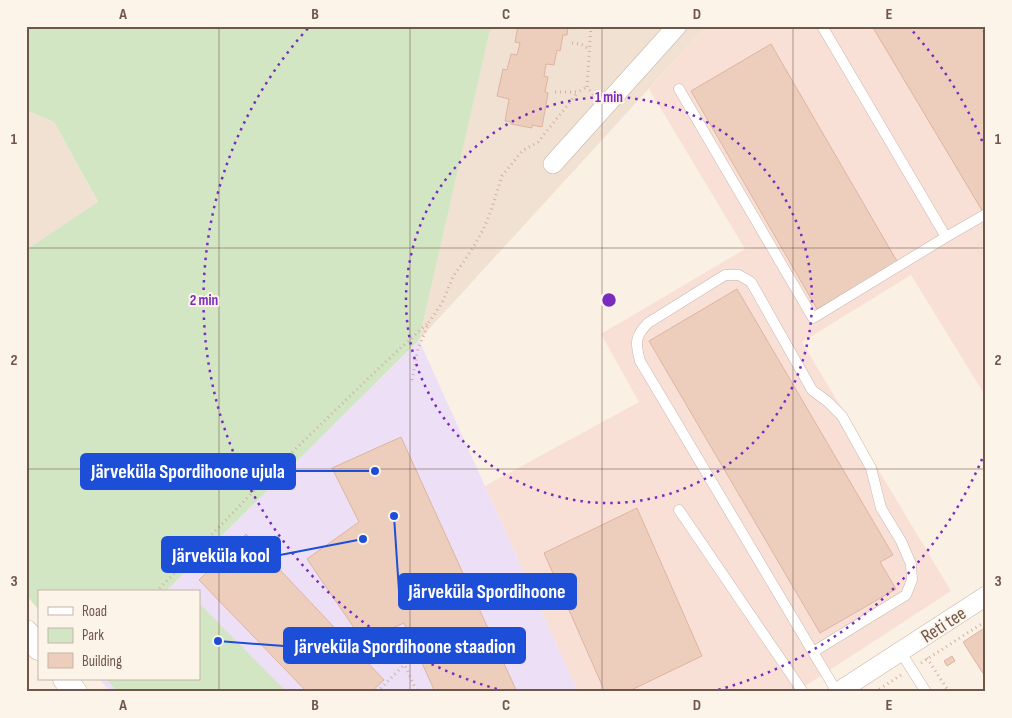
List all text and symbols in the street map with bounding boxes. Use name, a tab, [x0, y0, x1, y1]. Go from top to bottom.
text: A	[118, 5, 127, 24]
text: B	[311, 5, 319, 24]
text: C	[502, 5, 510, 24]
text: D	[693, 5, 701, 24]
text: E	[886, 5, 893, 24]
text: 1 min	[595, 88, 623, 107]
text: 1	[11, 130, 18, 149]
text: 1	[995, 130, 1002, 149]
text: 2 min	[190, 291, 218, 310]
centre of rings	[600, 291, 618, 309]
text: 2	[10, 351, 18, 370]
text: 2	[994, 351, 1002, 370]
callout: Järveküla Spordihoone ujula	[81, 454, 295, 489]
text: Järveküla Spordihoone ujula	[90, 460, 285, 484]
callout: Järveküla kool	[162, 537, 280, 572]
text: Järveküla kool	[171, 544, 270, 568]
text: 3	[10, 572, 18, 591]
text: 3	[994, 572, 1002, 591]
callout: Järveküla Spordihoone	[399, 574, 576, 609]
text: Järveküla Spordihoone	[407, 580, 566, 604]
legend	[38, 590, 200, 680]
text: Road	[82, 602, 107, 621]
street label: Reti tee	[917, 602, 971, 648]
text: Park	[82, 626, 104, 645]
callout: Järveküla Spordihoone staadion	[284, 628, 525, 663]
text: Järveküla Spordihoone staadion	[293, 635, 516, 659]
text: Building	[82, 652, 122, 671]
text: A	[118, 696, 127, 715]
text: B	[311, 696, 319, 715]
text: C	[502, 696, 510, 715]
text: D	[693, 696, 701, 715]
text: E	[886, 696, 893, 715]

